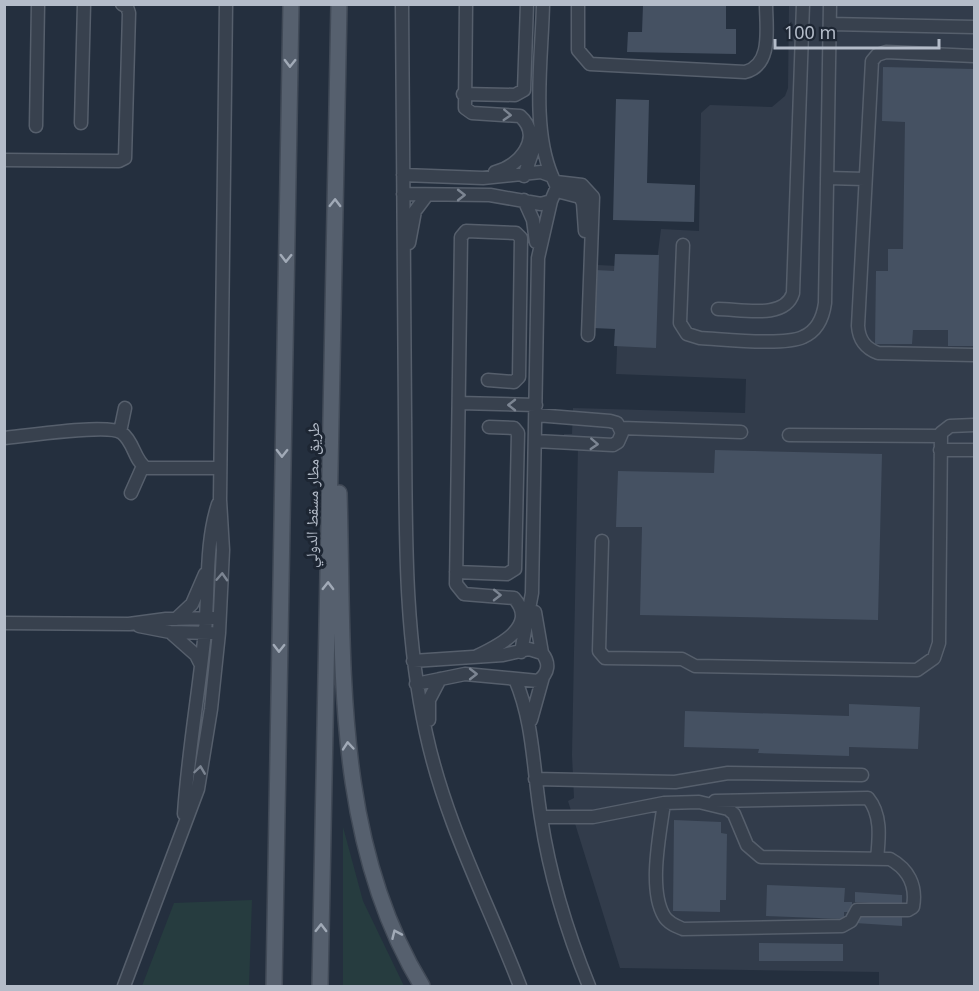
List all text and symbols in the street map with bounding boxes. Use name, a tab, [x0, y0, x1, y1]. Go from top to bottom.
scale bar	[775, 12, 938, 50]
text: 100 m	[784, 20, 836, 44]
one-way arrow	[284, 58, 296, 67]
one-way arrow	[502, 108, 511, 121]
one-way arrow	[457, 189, 466, 201]
one-way arrow	[329, 199, 341, 208]
one-way arrow	[280, 253, 292, 262]
one-way arrow	[508, 399, 517, 411]
street label: طريق مطار مسقط الدولي	[300, 422, 326, 568]
one-way arrow	[589, 438, 598, 451]
one-way arrow	[276, 448, 289, 457]
one-way arrow	[216, 572, 229, 581]
one-way arrow	[322, 582, 334, 591]
one-way arrow	[492, 589, 501, 602]
one-way arrow	[273, 643, 286, 652]
one-way arrow	[469, 668, 478, 680]
one-way arrow	[342, 742, 355, 751]
one-way arrow	[194, 766, 206, 775]
one-way arrow	[315, 924, 328, 933]
one-way arrow	[391, 930, 403, 941]

